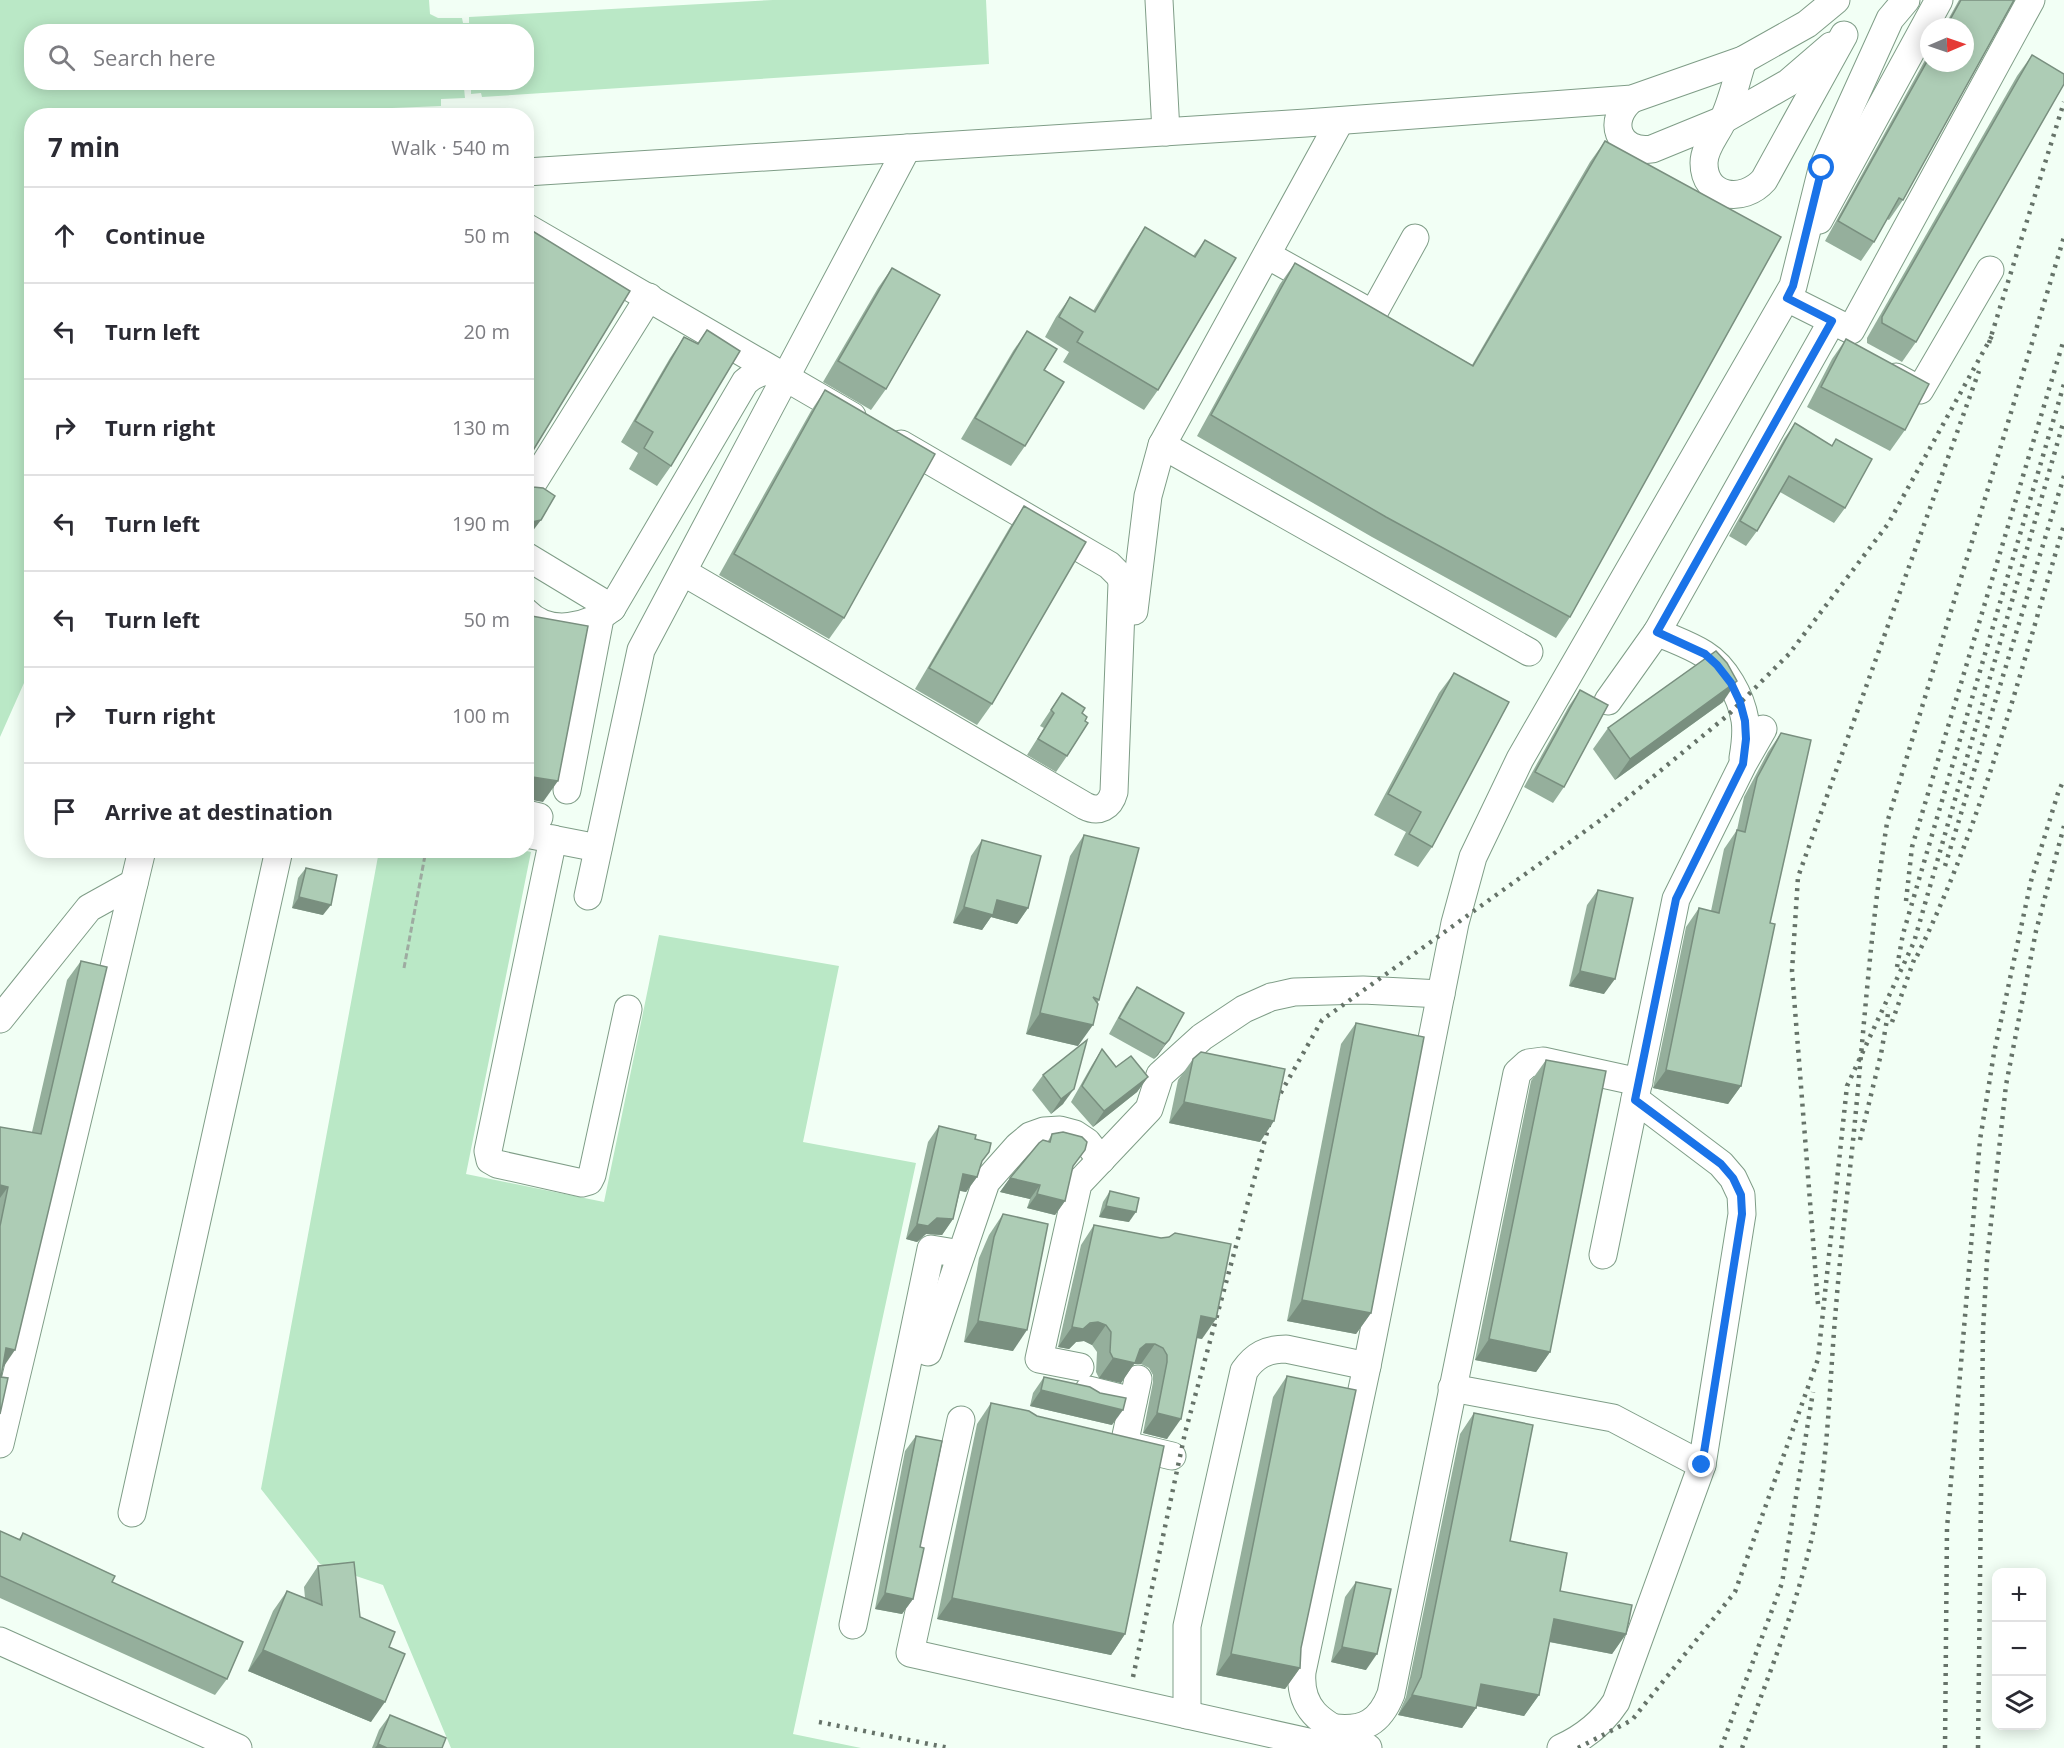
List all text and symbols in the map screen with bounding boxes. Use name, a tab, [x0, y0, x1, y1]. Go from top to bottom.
north arrow	[1920, 18, 1974, 72]
search box	[24, 24, 534, 90]
icon: search	[45, 41, 78, 74]
text: Search here	[93, 42, 216, 72]
text: 7 min	[48, 129, 120, 165]
text: Walk · 540 m	[391, 134, 510, 161]
route start	[1808, 154, 1834, 180]
icon: ahead	[48, 219, 81, 252]
text: Continue	[105, 220, 205, 250]
text: 50 m	[463, 222, 510, 249]
icon: left	[48, 315, 81, 348]
text: Turn left	[105, 316, 200, 346]
text: 20 m	[463, 318, 510, 345]
icon: right	[48, 411, 81, 444]
text: Turn right	[105, 412, 216, 442]
text: 130 m	[452, 414, 510, 441]
icon: left	[48, 507, 81, 540]
text: Turn left	[105, 508, 200, 538]
text: 190 m	[452, 510, 510, 537]
icon: left	[48, 603, 81, 636]
text: Turn left	[105, 604, 200, 634]
text: 50 m	[463, 606, 510, 633]
icon: right	[48, 699, 81, 732]
text: Turn right	[105, 700, 216, 730]
text: 100 m	[452, 702, 510, 729]
icon: arrive	[48, 795, 81, 828]
text: Arrive at destination	[105, 796, 333, 826]
route end	[1688, 1451, 1714, 1477]
map controls	[1992, 1568, 2046, 1730]
button: +	[1992, 1568, 2046, 1622]
button: −	[1992, 1622, 2046, 1676]
button: layers	[1992, 1676, 2046, 1730]

